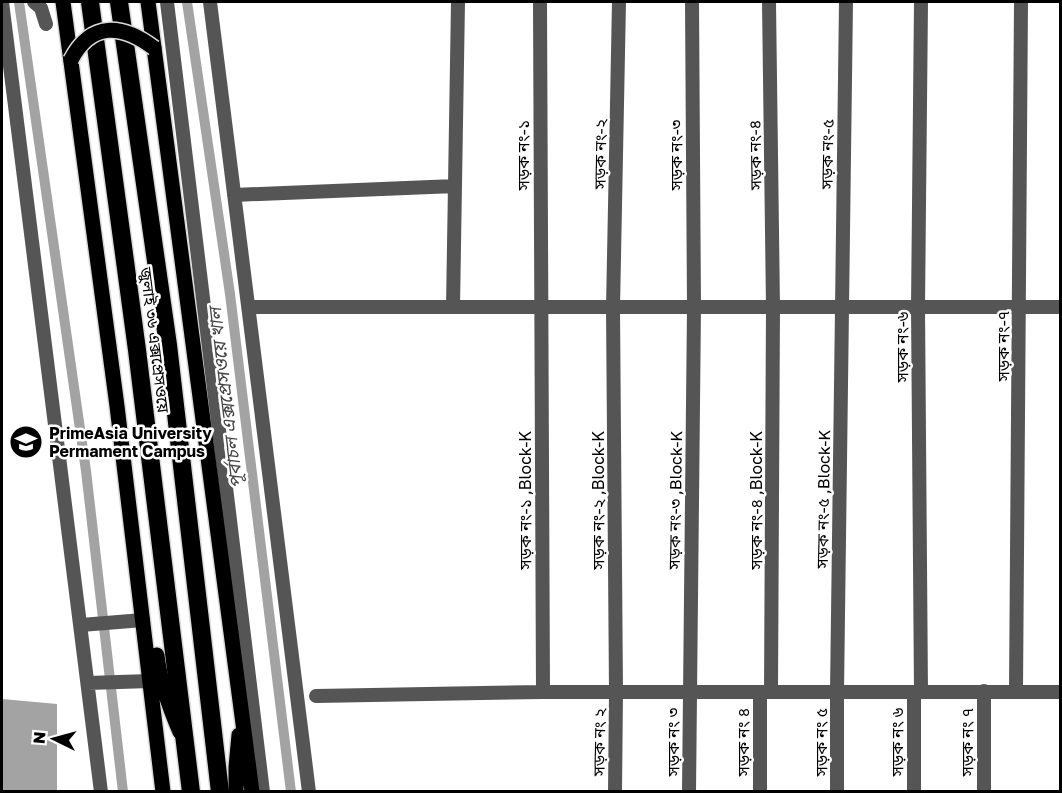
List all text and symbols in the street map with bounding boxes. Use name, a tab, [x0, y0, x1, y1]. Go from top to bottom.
street label: সড়ক নং-২	[589, 118, 611, 190]
street label: সড়ক নং-৩	[666, 119, 686, 191]
street label: সড়ক নং-৫	[816, 119, 838, 190]
street label: সড়ক নং-১	[513, 120, 533, 191]
street label: সড়ক নং-৪	[744, 120, 766, 191]
street label: জুলাই ৩৬ এক্সপ্রেসওয়ে	[136, 265, 174, 415]
water label: পূর্বাচল এক্সপ্রেসওয়ে খাল	[203, 303, 248, 490]
street label: সড়ক নং-৬	[892, 311, 912, 383]
street label: সড়ক নং-৭	[993, 311, 1013, 382]
place label: PrimeAsia University Permament Campus	[49, 423, 212, 461]
school or university icon: PrimeAsia University Permament Campus	[8, 424, 44, 460]
street label: সড়ক নং-৫ ,Block-K	[812, 429, 834, 570]
street label: সড়ক নং-৩ ,Block-K	[664, 430, 686, 571]
street label: সড়ক নং-১ ,Block-K	[515, 431, 535, 570]
street label: সড়ক নং-২ ,Block-K	[588, 431, 608, 570]
street label: সড়ক নং-৪ ,Block-K	[746, 431, 766, 570]
street label: সড়ক নং ২	[588, 707, 610, 777]
street label: সড়ক নং ৩	[663, 707, 683, 777]
street label: সড়ক নং ৬	[887, 707, 907, 777]
street label: সড়ক নং ৪	[733, 708, 753, 777]
street label: সড়ক নং ৫	[811, 708, 831, 777]
street label: সড়ক নং ৭	[957, 708, 977, 777]
north arrow	[24, 709, 84, 769]
text: N	[29, 731, 50, 745]

